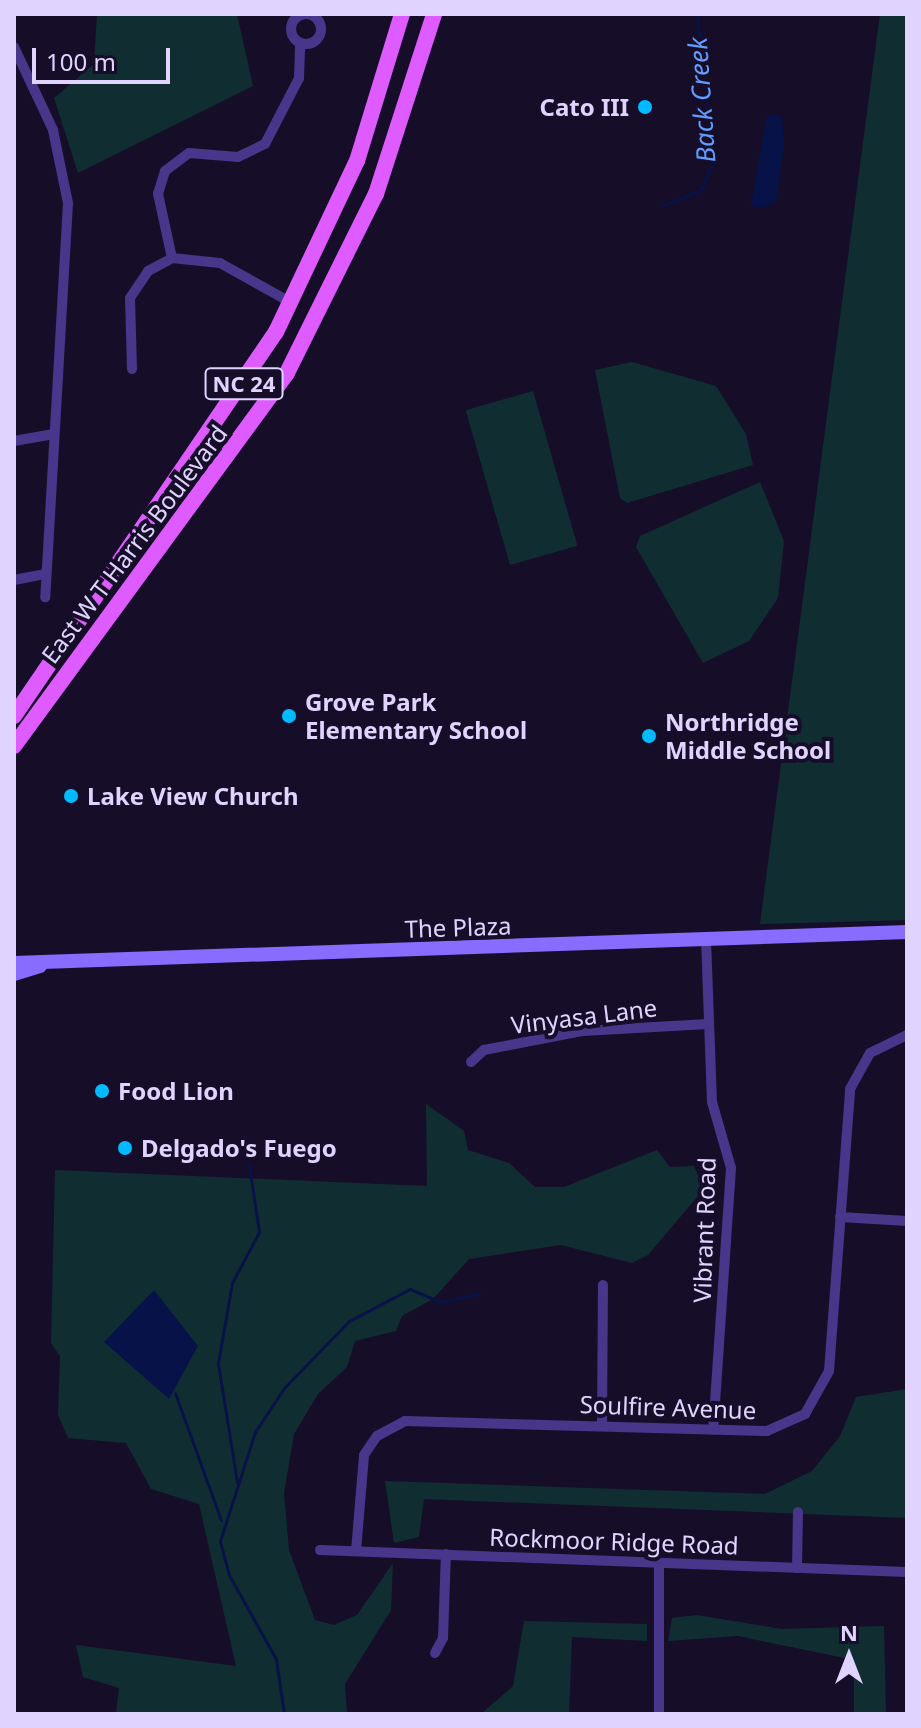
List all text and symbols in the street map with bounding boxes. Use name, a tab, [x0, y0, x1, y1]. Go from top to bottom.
scale bar	[36, 32, 174, 82]
water label: Back Creek	[682, 36, 722, 164]
text: 100 m	[46, 45, 116, 78]
place label: Cato III	[540, 93, 629, 121]
marker: Cato III	[636, 98, 654, 116]
road number: NC 24	[204, 366, 284, 402]
street label: East W T Harris Boulevard	[35, 419, 233, 669]
place label: Grove Park Elementary School	[305, 688, 527, 744]
marker: Grove Park Elementary School	[280, 707, 298, 725]
place label: Northridge Middle School	[665, 708, 831, 764]
marker: Northridge Middle School	[640, 727, 658, 745]
place label: Lake View Church	[87, 782, 298, 810]
marker: Lake View Church	[62, 787, 80, 805]
street label: The Plaza	[404, 911, 512, 943]
street label: Vinyasa Lane	[509, 993, 659, 1039]
place label: Food Lion	[118, 1077, 234, 1105]
marker: Food Lion	[93, 1082, 111, 1100]
place label: Delgado's Fuego	[141, 1134, 337, 1162]
marker: Delgado's Fuego	[116, 1139, 134, 1157]
street label: Vibrant Road	[687, 1157, 721, 1303]
street label: Soulfire Avenue	[579, 1390, 757, 1424]
street label: Rockmoor Ridge Road	[489, 1522, 739, 1560]
north arrow	[809, 1616, 889, 1696]
text: N	[840, 1617, 858, 1647]

